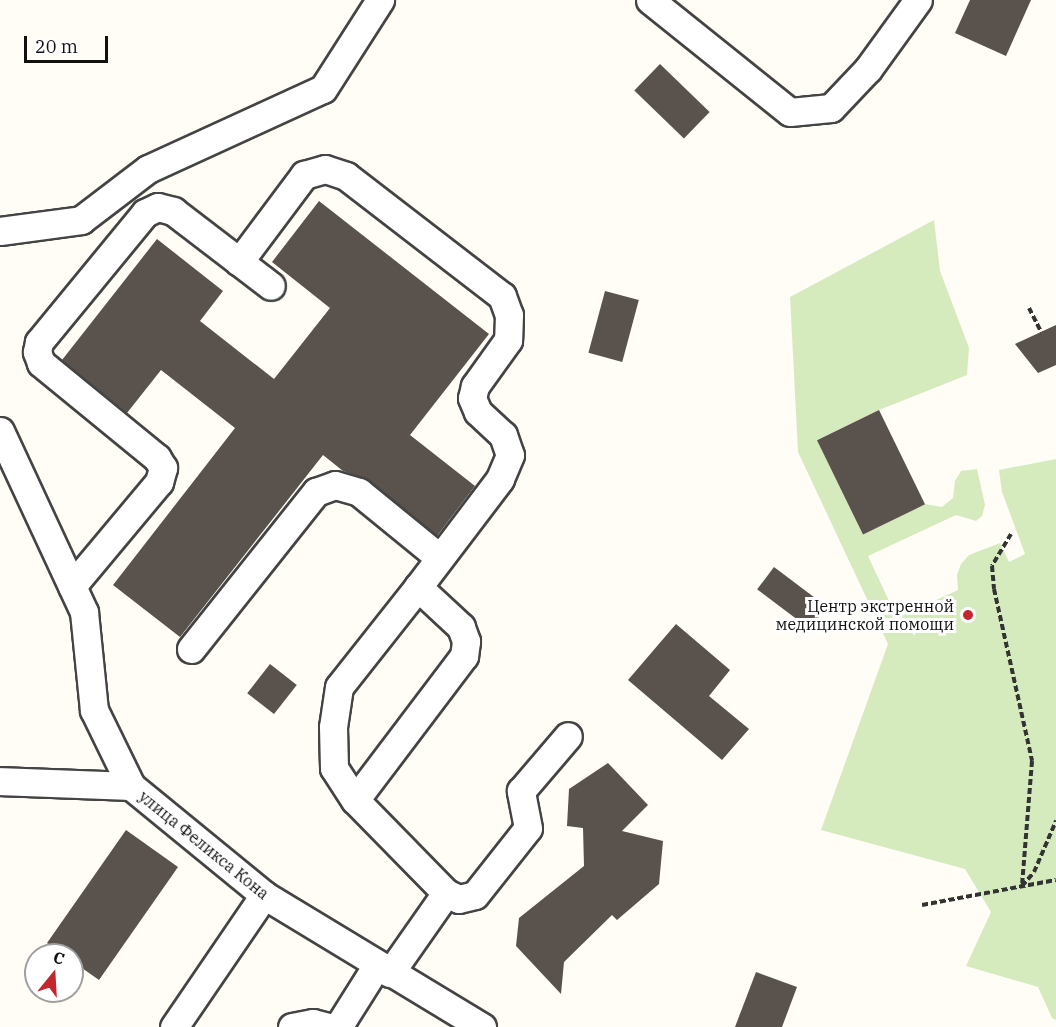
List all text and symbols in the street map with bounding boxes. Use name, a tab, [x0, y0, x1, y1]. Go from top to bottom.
scale bar	[27, 24, 111, 62]
text: 20 m	[35, 35, 78, 58]
place label: Центр экстренной медицинской помощи	[775, 596, 954, 634]
marker: Центр экстренной медицинской помощи	[959, 606, 977, 624]
street label: улица Феликса Кона	[135, 787, 273, 903]
north arrow	[24, 943, 84, 1003]
text: С	[51, 947, 67, 969]

